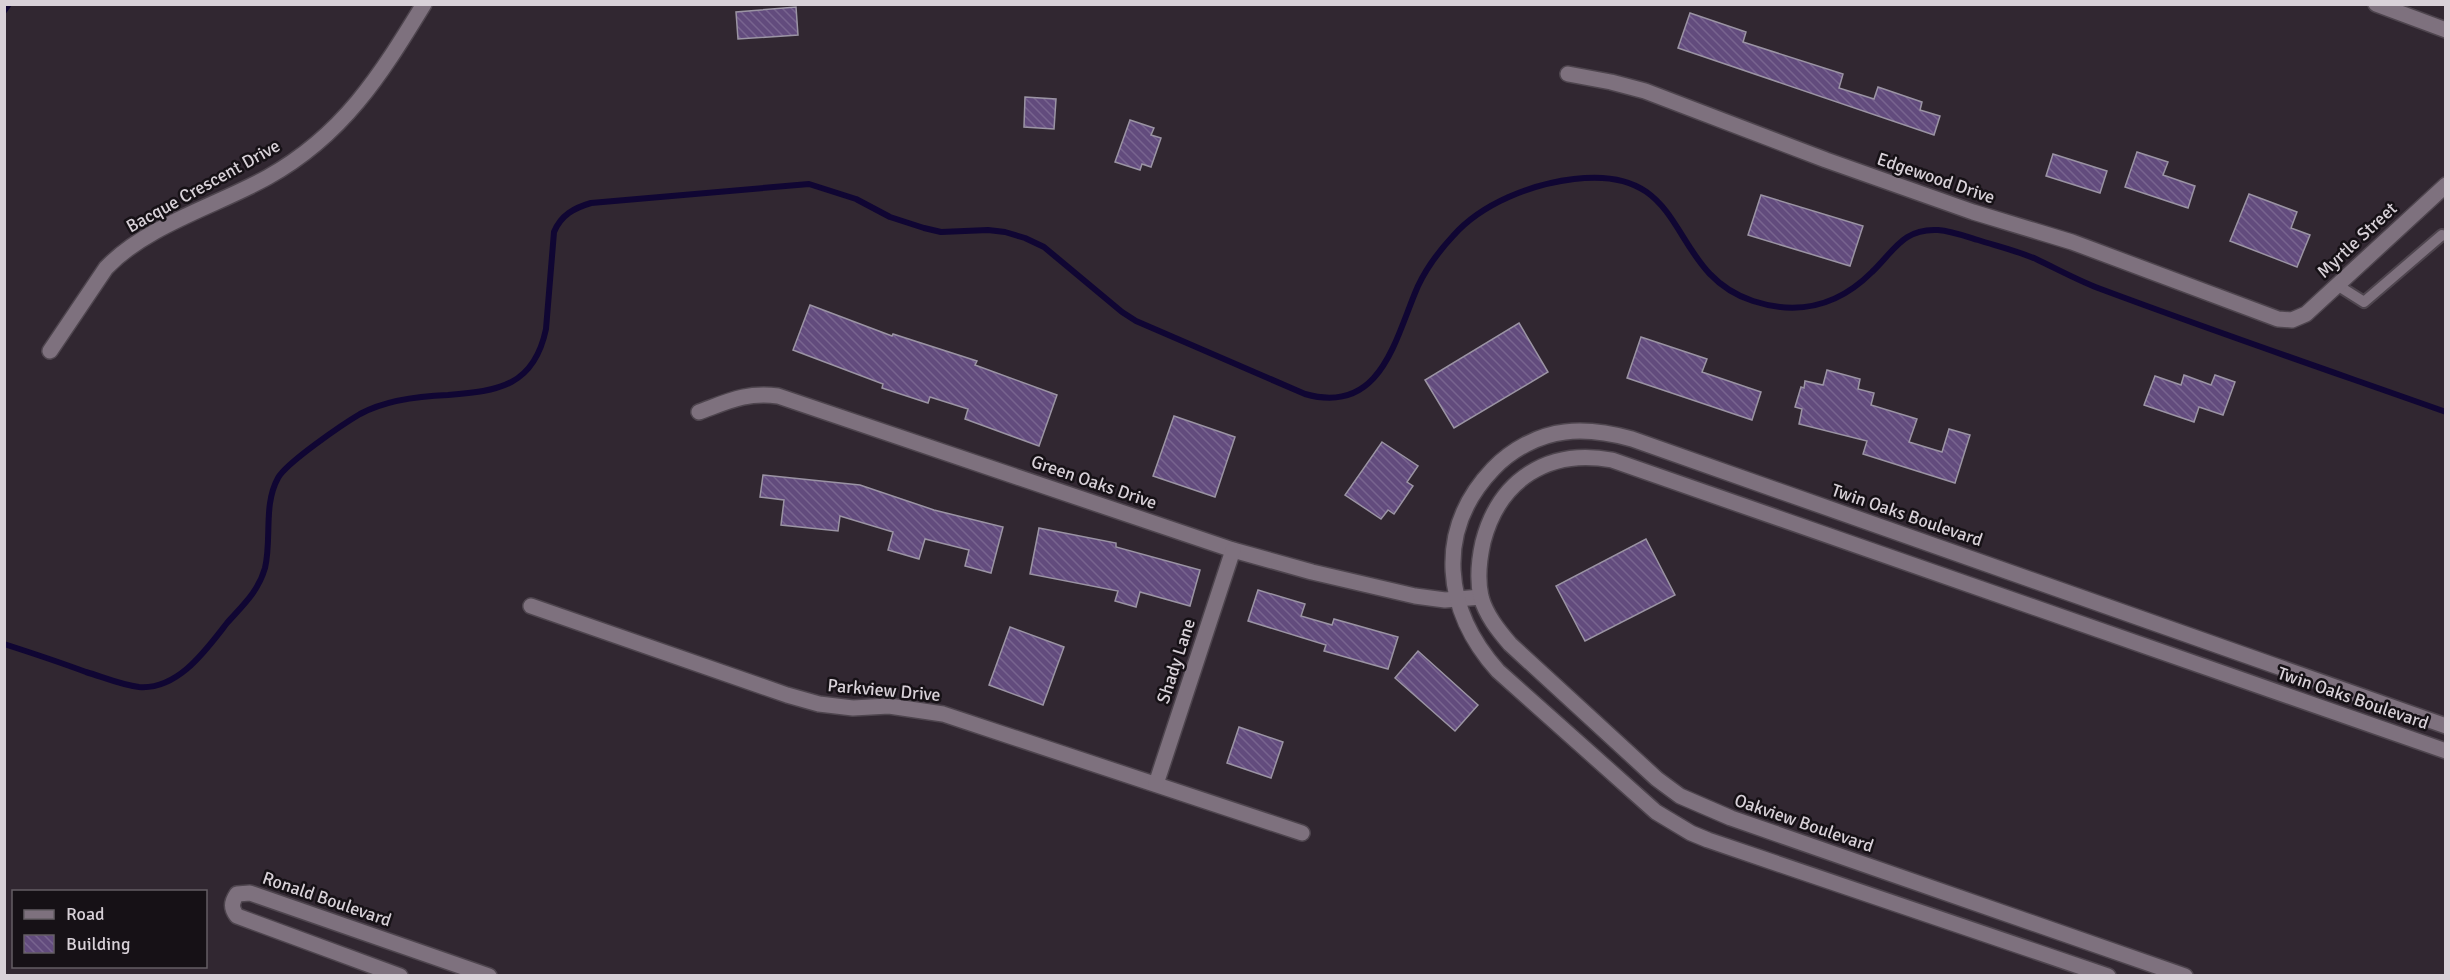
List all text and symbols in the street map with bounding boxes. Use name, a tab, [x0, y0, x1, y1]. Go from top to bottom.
street label: Bacque Crescent Drive	[122, 135, 284, 237]
street label: Edgewood Drive	[1874, 148, 1998, 208]
street label: Myrtle Street	[2312, 197, 2402, 283]
street label: Green Oaks Drive	[1028, 450, 1160, 514]
street label: Twin Oaks Boulevard	[1829, 479, 1985, 551]
street label: Shady Lane	[1152, 616, 1200, 706]
street label: Twin Oaks Boulevard	[2275, 662, 2431, 734]
street label: Parkview Drive	[827, 674, 941, 706]
street label: Oakview Boulevard	[1732, 789, 1876, 857]
street label: Ronald Boulevard	[260, 867, 394, 931]
legend	[12, 890, 207, 968]
text: Road	[66, 903, 105, 925]
text: Building	[66, 933, 130, 955]

